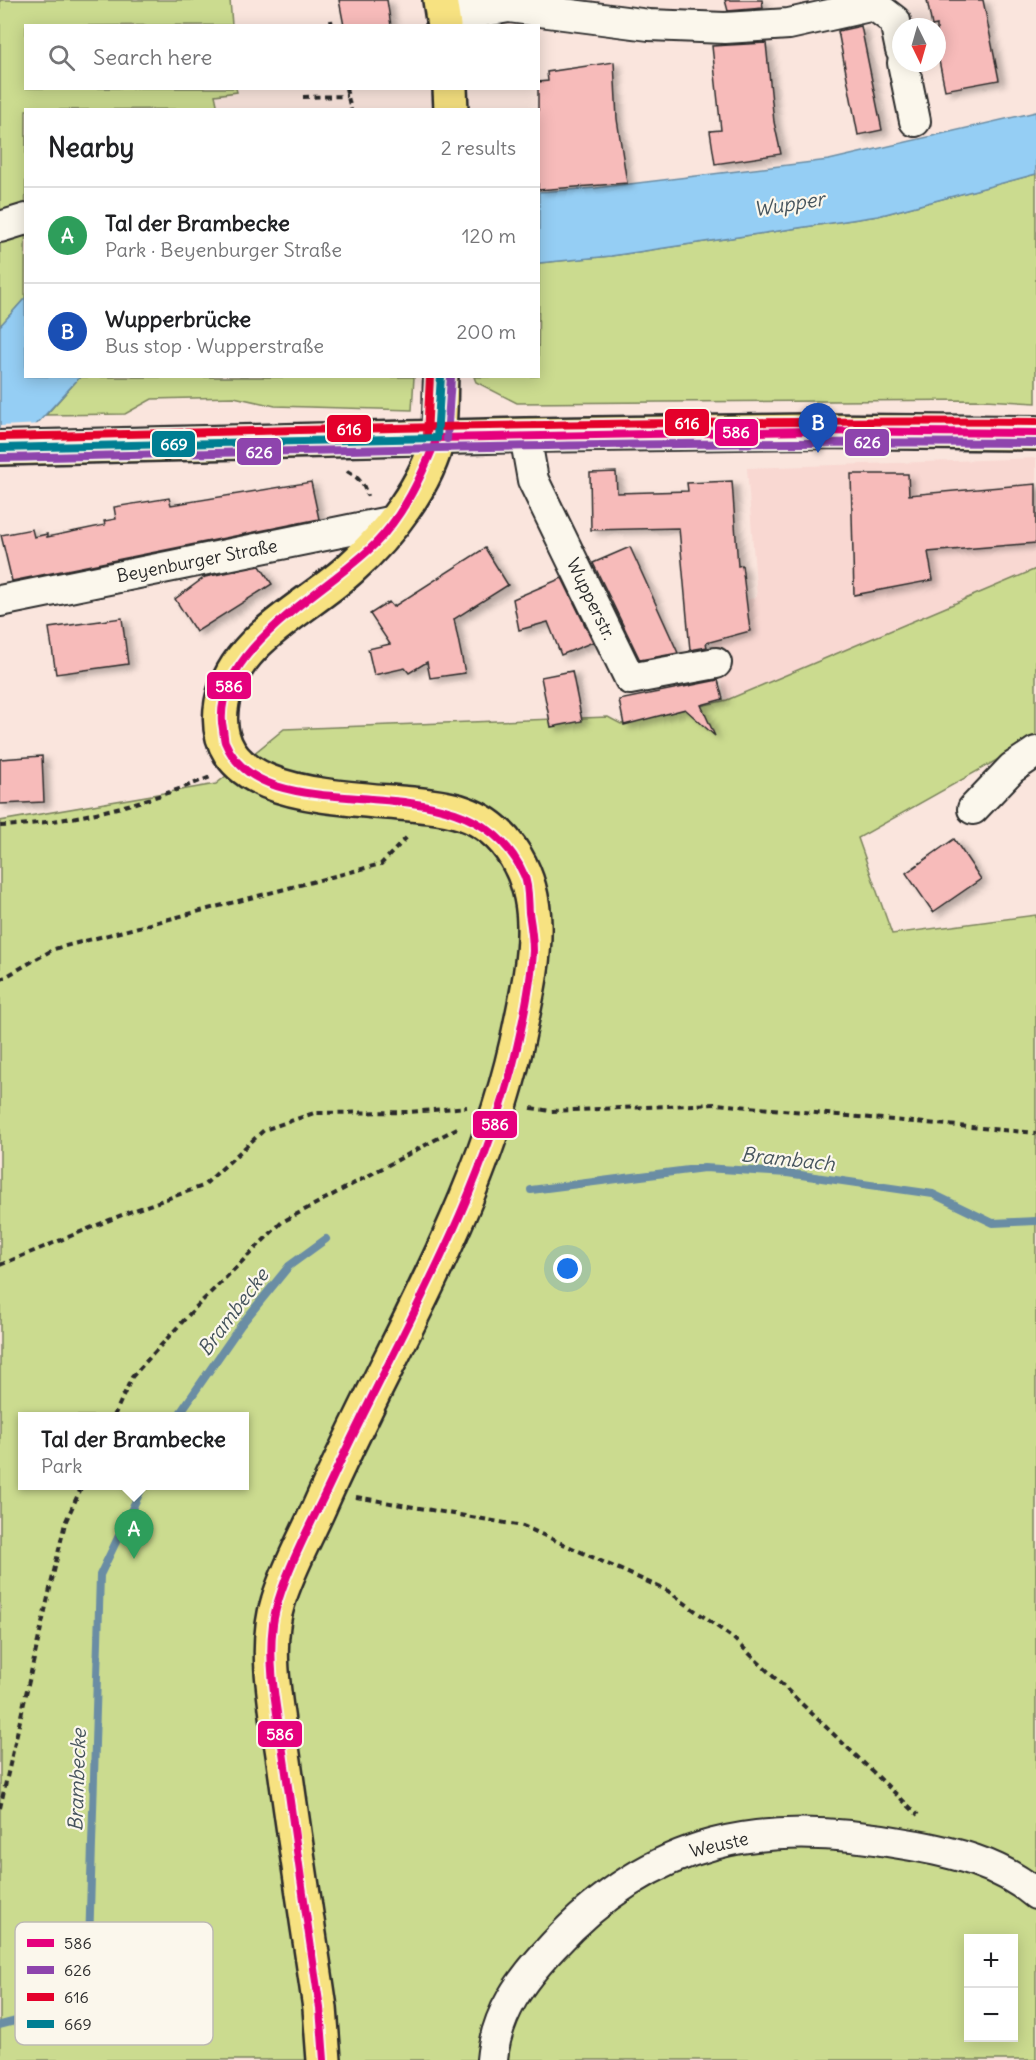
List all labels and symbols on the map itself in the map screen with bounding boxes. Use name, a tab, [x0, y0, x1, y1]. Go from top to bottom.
north arrow	[892, 18, 946, 72]
water label: Wupper	[752, 185, 829, 221]
pin: B	[798, 404, 838, 453]
line badge: 616	[664, 408, 710, 437]
text: 616	[675, 413, 699, 433]
line badge: 616	[326, 414, 372, 443]
line badge: 586	[714, 418, 759, 447]
text: 616	[337, 419, 361, 439]
text: 586	[722, 422, 750, 442]
line badge: 626	[844, 428, 890, 457]
line badge: 669	[151, 430, 196, 458]
text: 626	[853, 432, 881, 452]
text: 669	[160, 434, 188, 454]
line badge: 626	[236, 437, 282, 466]
text: 626	[245, 442, 273, 462]
street label: Beyenburger Straße	[114, 534, 279, 587]
street label: Wupperstr.	[562, 554, 621, 644]
line badge: 586	[206, 671, 252, 700]
text: 586	[215, 676, 243, 696]
line badge: 586	[472, 1110, 518, 1139]
text: 586	[481, 1114, 509, 1134]
water label: Brambach	[740, 1141, 837, 1176]
your location	[553, 1254, 582, 1283]
water label: Brambecke	[192, 1262, 274, 1360]
pin: A	[114, 1510, 154, 1559]
line badge: 586	[257, 1720, 303, 1748]
text: 586	[266, 1724, 294, 1744]
water label: Brambecke	[62, 1727, 91, 1832]
street label: Weuste	[687, 1827, 751, 1862]
legend	[15, 1922, 213, 2045]
text: 586	[64, 1933, 92, 1953]
text: 626	[64, 1960, 91, 1980]
text: 616	[64, 1987, 89, 2007]
text: 669	[64, 2014, 92, 2034]

